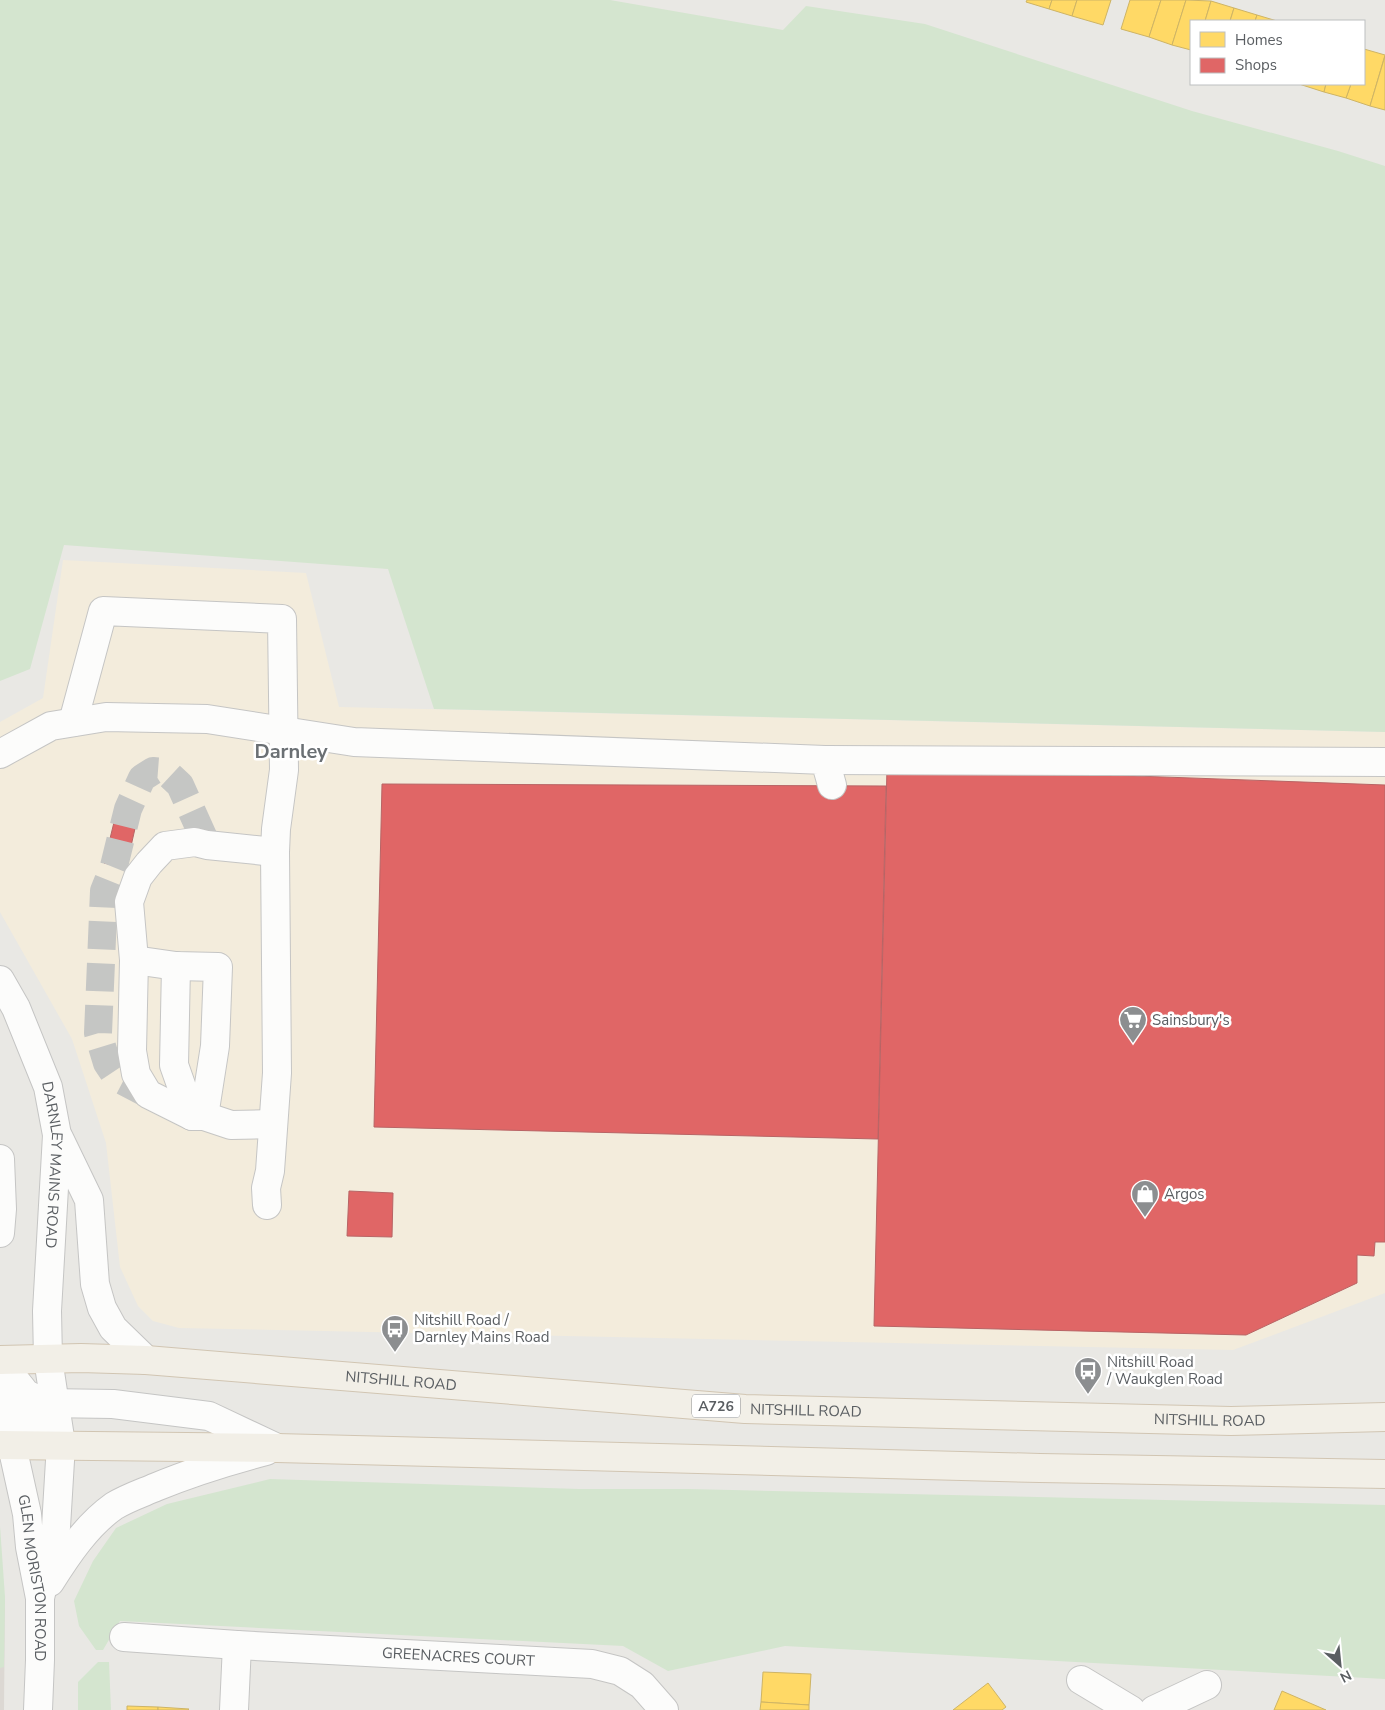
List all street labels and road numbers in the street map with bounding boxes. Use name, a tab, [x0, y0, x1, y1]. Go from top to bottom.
street label: DARNLEY MAINS ROAD	[37, 1080, 67, 1249]
street label: NITSHILL ROAD	[345, 1366, 458, 1395]
road number: A726	[692, 1394, 740, 1418]
street label: NITSHILL ROAD	[750, 1399, 862, 1422]
street label: NITSHILL ROAD	[1154, 1409, 1266, 1431]
street label: GLEN MORISTON ROAD	[13, 1493, 51, 1661]
street label: GREENACRES COURT	[381, 1643, 535, 1671]

